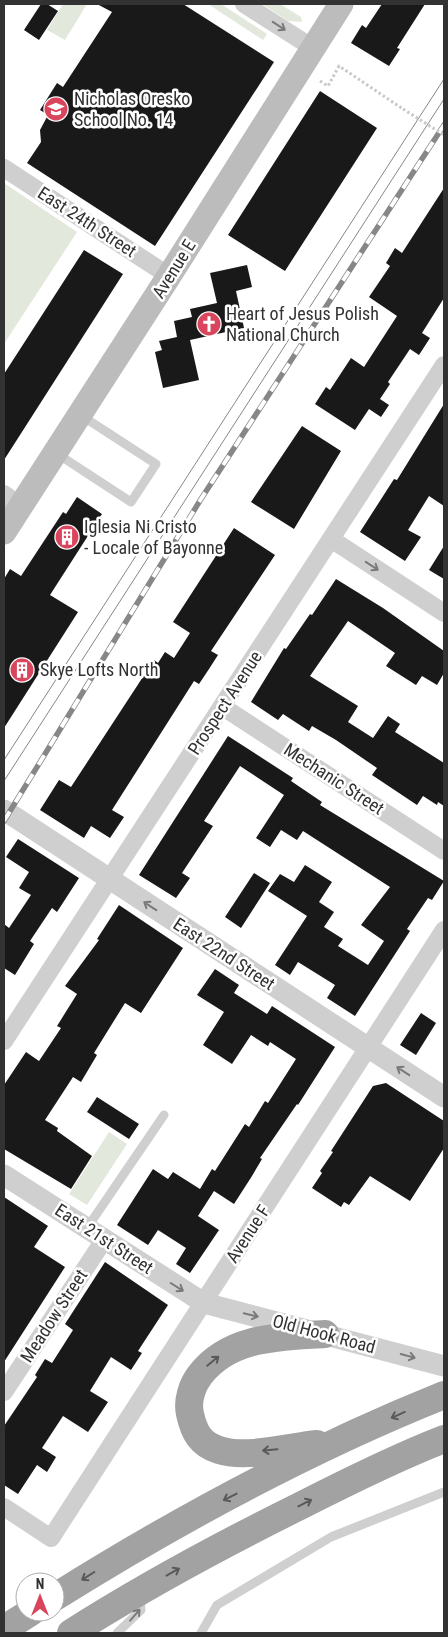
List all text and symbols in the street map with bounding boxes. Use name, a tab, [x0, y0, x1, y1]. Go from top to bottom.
one-way arrow	[271, 21, 285, 31]
place label: Nicholas Oresko School No. 14	[74, 88, 190, 130]
school or university icon: Nicholas Oresko School No. 14	[43, 96, 69, 122]
street label: East 24th Street	[34, 182, 141, 261]
street label: Avenue E	[147, 236, 200, 302]
place label: Heart of Jesus Polish National Church	[226, 303, 379, 345]
church icon: Heart of Jesus Polish National Church	[196, 311, 222, 337]
place label: Iglesia Ni Cristo - Locale of Bayonne	[84, 516, 223, 558]
building icon: Iglesia Ni Cristo - Locale of Bayonne	[54, 524, 80, 550]
one-way arrow	[364, 561, 378, 571]
street label: Prospect Avenue	[183, 647, 266, 759]
building icon: Skye Lofts North	[9, 657, 35, 683]
place label: Skye Lofts North	[40, 659, 159, 680]
street label: Mechanic Street	[280, 738, 388, 819]
one-way arrow	[143, 900, 157, 911]
street label: East 22nd Street	[170, 913, 279, 994]
one-way arrow	[397, 1066, 411, 1076]
street label: East 21st Street	[51, 1199, 157, 1278]
street label: Avenue F	[221, 1201, 274, 1267]
street label: Meadow Street	[16, 1265, 91, 1366]
one-way arrow	[170, 1282, 184, 1292]
street label: Old Hook Road	[270, 1310, 378, 1357]
one-way arrow	[242, 1311, 258, 1321]
one-way arrow	[400, 1352, 416, 1361]
one-way arrow	[206, 1356, 219, 1367]
one-way arrow	[391, 1411, 406, 1421]
one-way arrow	[263, 1446, 279, 1455]
one-way arrow	[223, 1493, 238, 1502]
one-way arrow	[297, 1498, 312, 1507]
one-way arrow	[165, 1567, 180, 1577]
north arrow	[15, 1572, 65, 1622]
one-way arrow	[82, 1572, 96, 1582]
text: N	[36, 1576, 44, 1592]
one-way arrow	[129, 1609, 141, 1622]

